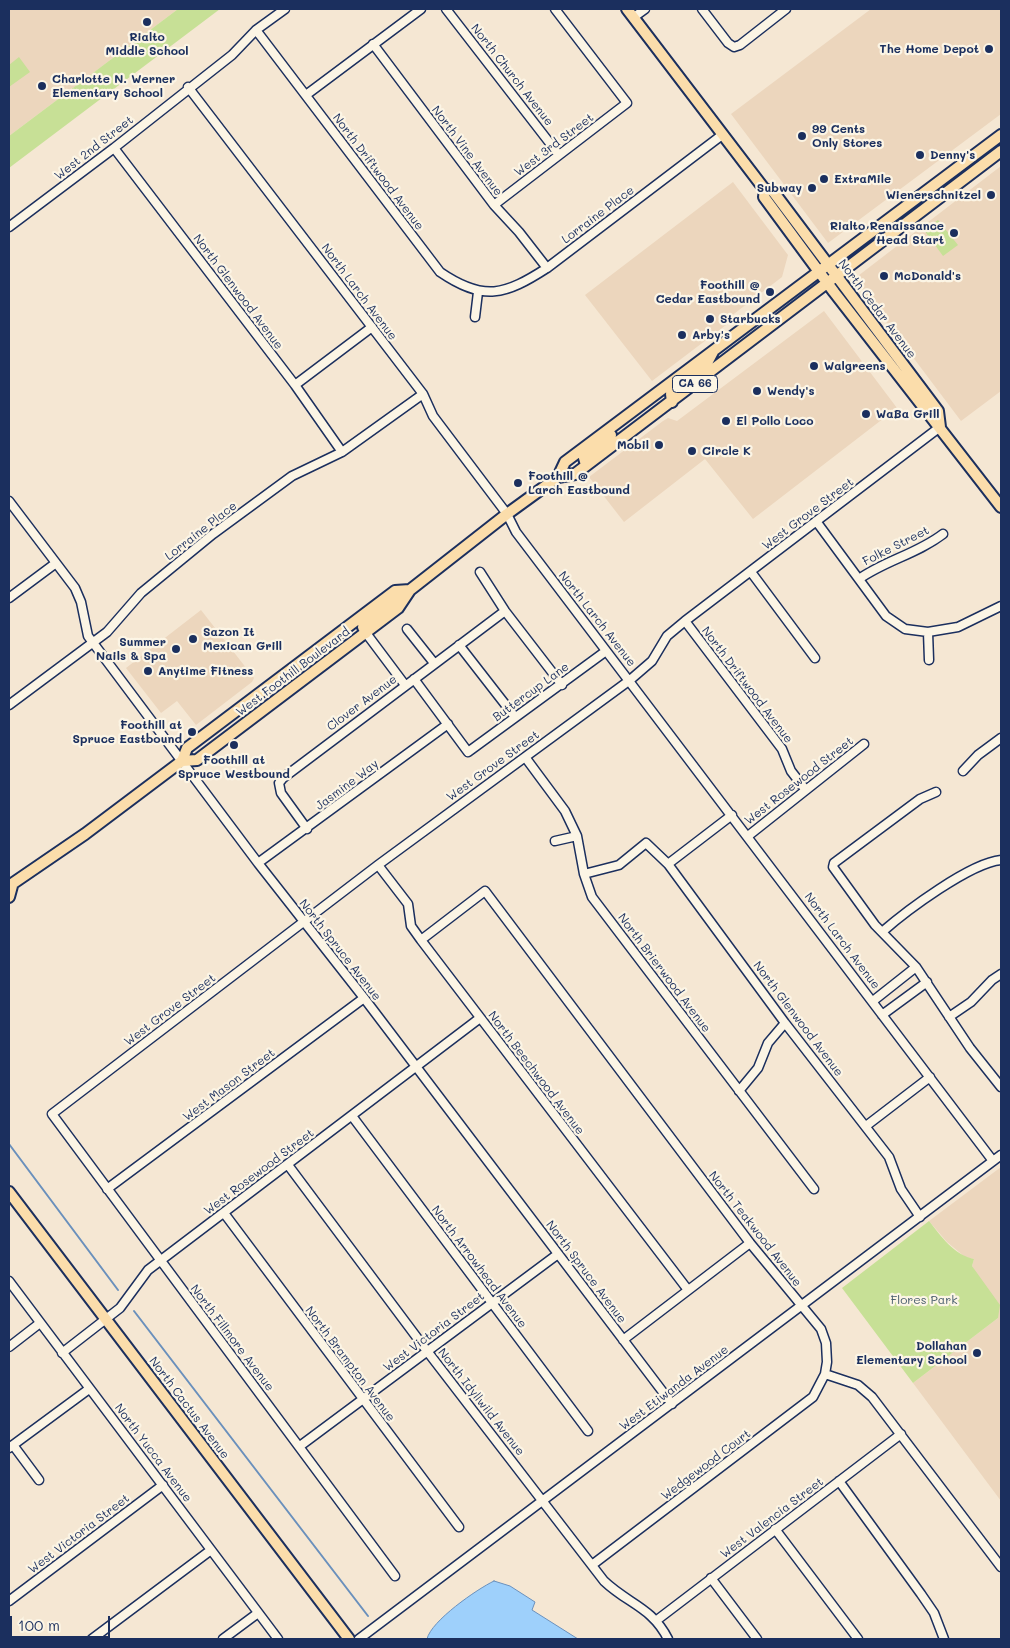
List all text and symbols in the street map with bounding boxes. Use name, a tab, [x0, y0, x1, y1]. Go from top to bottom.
marker: Rialto Middle School	[141, 16, 153, 28]
street label: North Church Avenue	[468, 21, 556, 129]
place label: Rialto Middle School	[105, 30, 189, 58]
place label: The Home Depot	[880, 42, 979, 56]
marker: The Home Depot	[983, 43, 995, 55]
place label: Charlotte N. Werner Elementary School	[52, 72, 175, 100]
marker: Charlotte N. Werner Elementary School	[36, 80, 48, 92]
street label: North Vine Avenue	[429, 103, 505, 199]
street label: West 3rd Street	[511, 110, 597, 180]
street label: North Driftwood Avenue	[329, 111, 427, 233]
street label: West 2nd Street	[52, 113, 136, 183]
place label: 99 Cents Only Stores	[812, 122, 882, 150]
marker: 99 Cents Only Stores	[796, 130, 808, 142]
place label: Denny's	[930, 148, 975, 162]
marker: Denny's	[914, 149, 926, 161]
place label: ExtraMile	[834, 172, 891, 186]
marker: ExtraMile	[818, 173, 830, 185]
place label: Subway	[757, 181, 802, 195]
marker: Subway	[806, 182, 818, 194]
street label: Lorraine Place	[559, 183, 637, 247]
place label: Wienerschnitzel	[886, 188, 981, 202]
marker: Wienerschnitzel	[985, 189, 997, 201]
place label: Rialto Renaissance Head Start	[830, 219, 944, 247]
marker: Rialto Renaissance Head Start	[948, 227, 960, 239]
street label: North Glenwood Avenue	[190, 232, 286, 352]
street label: North Larch Avenue	[318, 241, 400, 343]
street label: North Cedar Avenue	[835, 257, 919, 361]
place label: McDonald's	[894, 269, 961, 283]
marker: McDonald's	[878, 270, 890, 282]
place label: Foothill @ Cedar Eastbound	[656, 278, 760, 306]
marker: Foothill @ Cedar Eastbound	[764, 286, 776, 298]
place label: Starbucks	[720, 312, 781, 326]
marker: Starbucks	[704, 313, 716, 325]
place label: Arby's	[692, 328, 730, 342]
marker: Arby's	[676, 329, 688, 341]
place label: Walgreens	[824, 359, 885, 373]
marker: Walgreens	[808, 360, 820, 372]
road number: CA 66	[672, 376, 718, 392]
place label: Wendy's	[767, 384, 815, 398]
marker: Wendy's	[751, 385, 763, 397]
place label: WaBa Grill	[876, 407, 939, 421]
marker: WaBa Grill	[860, 408, 872, 420]
place label: El Pollo Loco	[736, 414, 814, 428]
marker: El Pollo Loco	[720, 415, 732, 427]
place label: Mobil	[617, 438, 649, 452]
marker: Mobil	[653, 439, 665, 451]
place label: Circle K	[702, 444, 751, 458]
marker: Circle K	[686, 445, 698, 457]
place label: Foothill @ Larch Eastbound	[528, 469, 630, 497]
street label: West Grove Street	[759, 475, 857, 553]
marker: Foothill @ Larch Eastbound	[512, 477, 524, 489]
street label: Lorraine Place	[162, 499, 240, 563]
street label: Folke Street	[860, 523, 932, 569]
street label: North Larch Avenue	[555, 569, 639, 669]
street label: North Driftwood Avenue	[698, 624, 796, 746]
place label: Sazon It Mexican Grill	[203, 625, 282, 653]
street label: West Foothill Boulevard	[233, 625, 353, 719]
marker: Sazon It Mexican Grill	[187, 633, 199, 645]
place label: Summer Nails & Spa	[96, 635, 166, 663]
marker: Summer Nails & Spa	[170, 643, 182, 655]
street label: Buttercup Lane	[490, 660, 572, 724]
place label: Anytime Fitness	[158, 664, 253, 678]
marker: Anytime Fitness	[142, 665, 154, 677]
street label: Clover Avenue	[324, 672, 400, 734]
place label: Foothill at Spruce Eastbound	[72, 718, 182, 746]
marker: Foothill at Spruce Eastbound	[186, 726, 198, 738]
street label: West Grove Street	[444, 728, 542, 804]
street label: West Rosewood Street	[742, 734, 856, 828]
marker: Foothill at Spruce Westbound	[228, 739, 240, 751]
place label: Foothill at Spruce Westbound	[178, 753, 290, 781]
street label: Jasmine Way	[313, 757, 381, 813]
street label: North Larch Avenue	[801, 890, 883, 992]
street label: North Spruce Avenue	[296, 897, 384, 1003]
street label: North Brierwood Avenue	[615, 911, 713, 1035]
street label: North Glenwood Avenue	[750, 959, 846, 1079]
street label: West Grove Street	[121, 971, 219, 1049]
street label: North Beechwood Avenue	[485, 1009, 587, 1137]
street label: West Mason Street	[180, 1046, 278, 1124]
street label: West Rosewood Street	[201, 1126, 317, 1218]
street label: North Teakwood Avenue	[706, 1168, 804, 1290]
street label: North Arrowhead Avenue	[428, 1203, 530, 1331]
street label: North Spruce Avenue	[543, 1218, 629, 1326]
street label: North Fillmore Avenue	[187, 1282, 277, 1394]
street label: West Victoria Street	[381, 1289, 487, 1375]
park label: Flores Park	[890, 1293, 958, 1307]
street label: North Brampton Avenue	[302, 1304, 398, 1424]
place label: Dollahan Elementary School	[856, 1339, 967, 1367]
street label: West Etiwanda Avenue	[617, 1342, 731, 1434]
street label: North Idyllwild Avenue	[435, 1346, 527, 1458]
marker: Dollahan Elementary School	[971, 1347, 983, 1359]
street label: North Cactus Avenue	[146, 1354, 232, 1462]
street label: North Yucca Avenue	[111, 1401, 195, 1505]
street label: Wedgewood Court	[658, 1427, 754, 1503]
street label: West Valencia Street	[718, 1475, 826, 1561]
street label: West Victoria Street	[26, 1491, 132, 1577]
scale bar	[12, 1606, 112, 1638]
text: 100 m	[18, 1615, 60, 1635]

